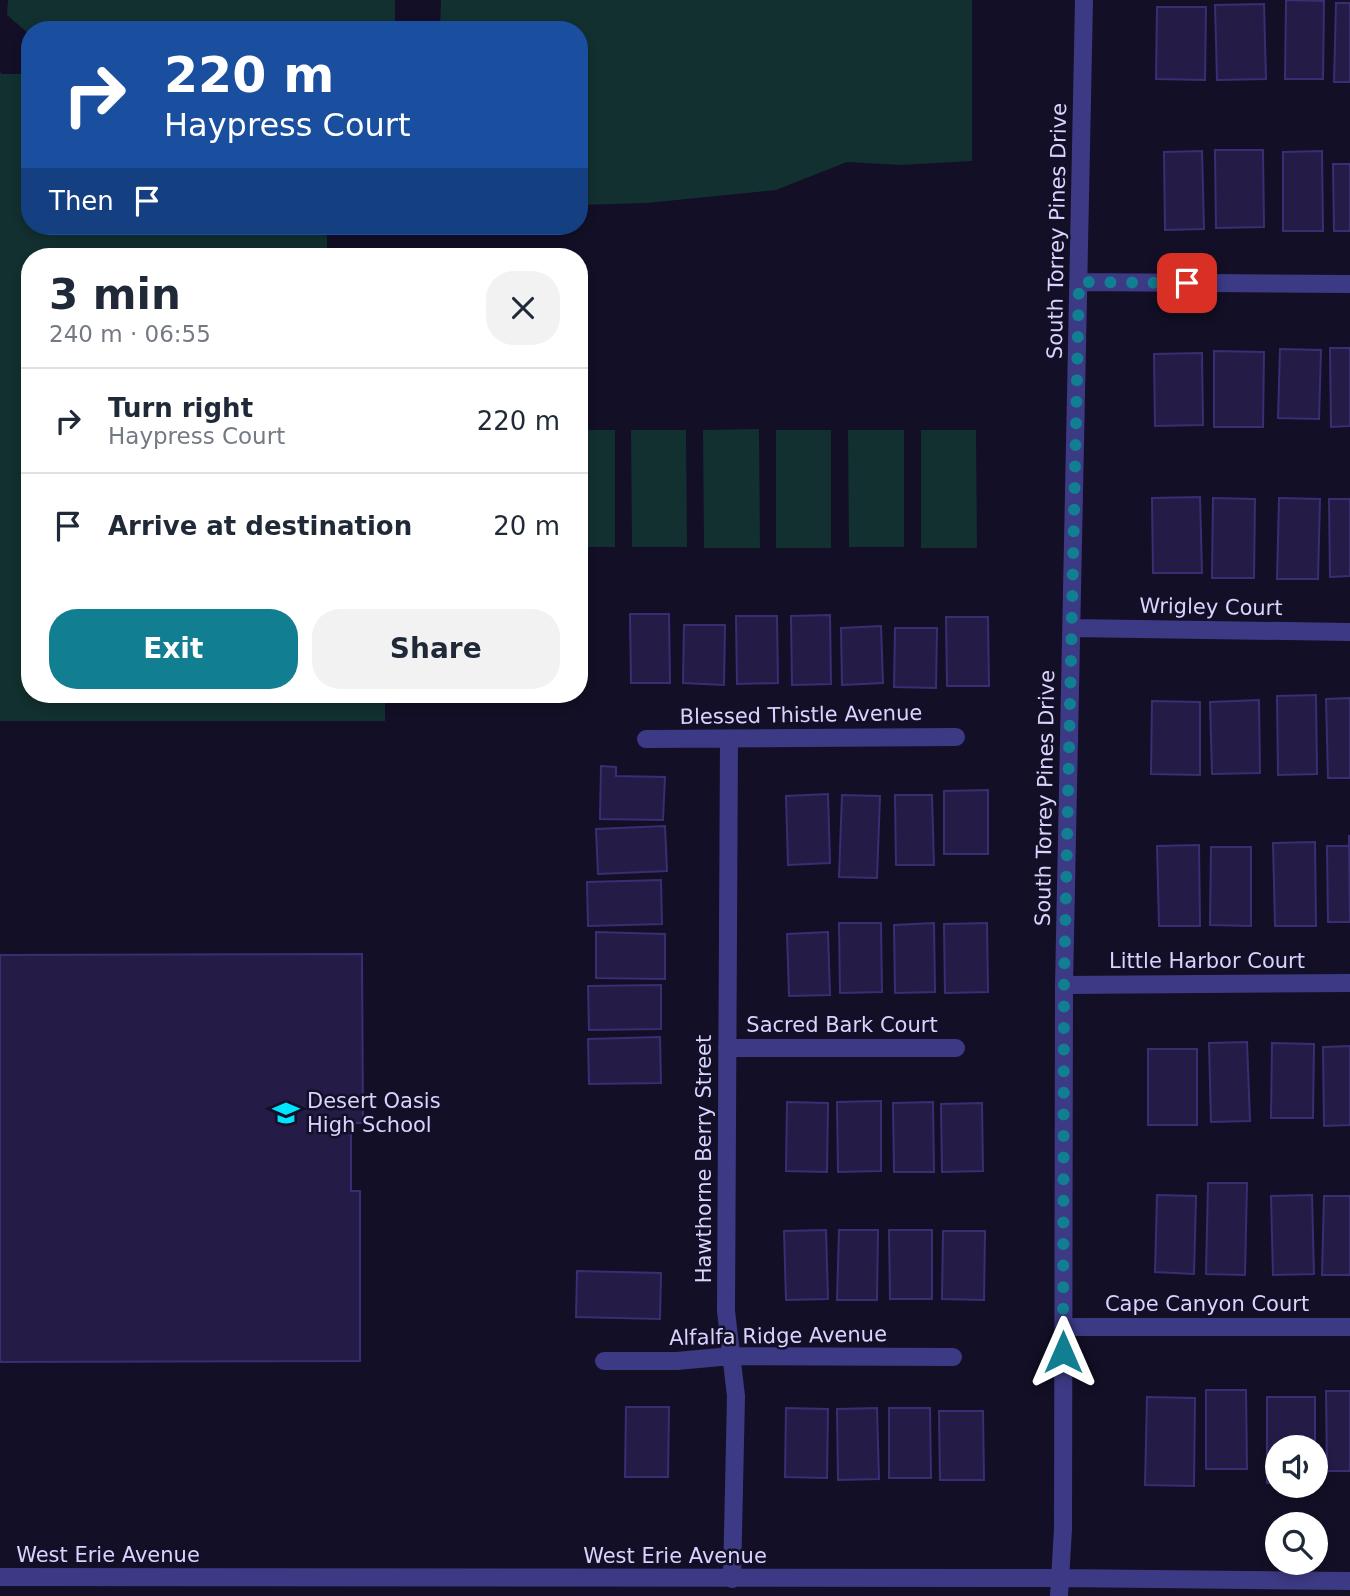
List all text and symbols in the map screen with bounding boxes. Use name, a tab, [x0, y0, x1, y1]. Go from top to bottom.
text: 220 m	[164, 47, 334, 104]
icon: right	[49, 49, 140, 140]
street label: South Torrey Pines Drive	[1043, 103, 1071, 359]
text: Haypress Court	[164, 106, 410, 144]
icon: arrive	[128, 182, 166, 220]
text: Then	[49, 186, 114, 216]
pin	[1157, 253, 1217, 313]
icon: arrive	[1168, 264, 1206, 302]
text: 3 min	[49, 270, 181, 319]
button: close	[486, 271, 560, 345]
text: 240 m · 06:55	[49, 321, 211, 347]
text: Turn right	[108, 393, 253, 423]
icon: right	[49, 402, 87, 440]
text: 220 m	[477, 406, 560, 436]
text: Haypress Court	[108, 423, 285, 449]
icon: arrive	[49, 507, 87, 545]
text: Arrive at destination	[108, 511, 412, 541]
text: 20 m	[493, 511, 560, 541]
street label: Wrigley Court	[1139, 594, 1283, 620]
button: Exit	[49, 609, 298, 689]
button: Share	[312, 609, 560, 689]
street label: South Torrey Pines Drive	[1031, 670, 1059, 926]
street label: Blessed Thistle Avenue	[680, 701, 922, 729]
street label: Little Harbor Court	[1109, 949, 1305, 973]
street label: Sacred Bark Court	[746, 1013, 938, 1037]
street label: Hawthorne Berry Street	[692, 1035, 716, 1283]
place label: Desert Oasis High School	[307, 1089, 441, 1137]
school or university icon: Desert Oasis High School	[271, 1098, 301, 1128]
street label: Cape Canyon Court	[1105, 1292, 1309, 1316]
position arrow	[1026, 1315, 1100, 1389]
street label: Alfalfa Ridge Avenue	[669, 1322, 887, 1350]
map controls	[1265, 1435, 1328, 1575]
button: sound	[1265, 1435, 1328, 1498]
button: search	[1265, 1512, 1328, 1575]
street label: West Erie Avenue	[16, 1543, 200, 1567]
street label: West Erie Avenue	[583, 1544, 767, 1568]

